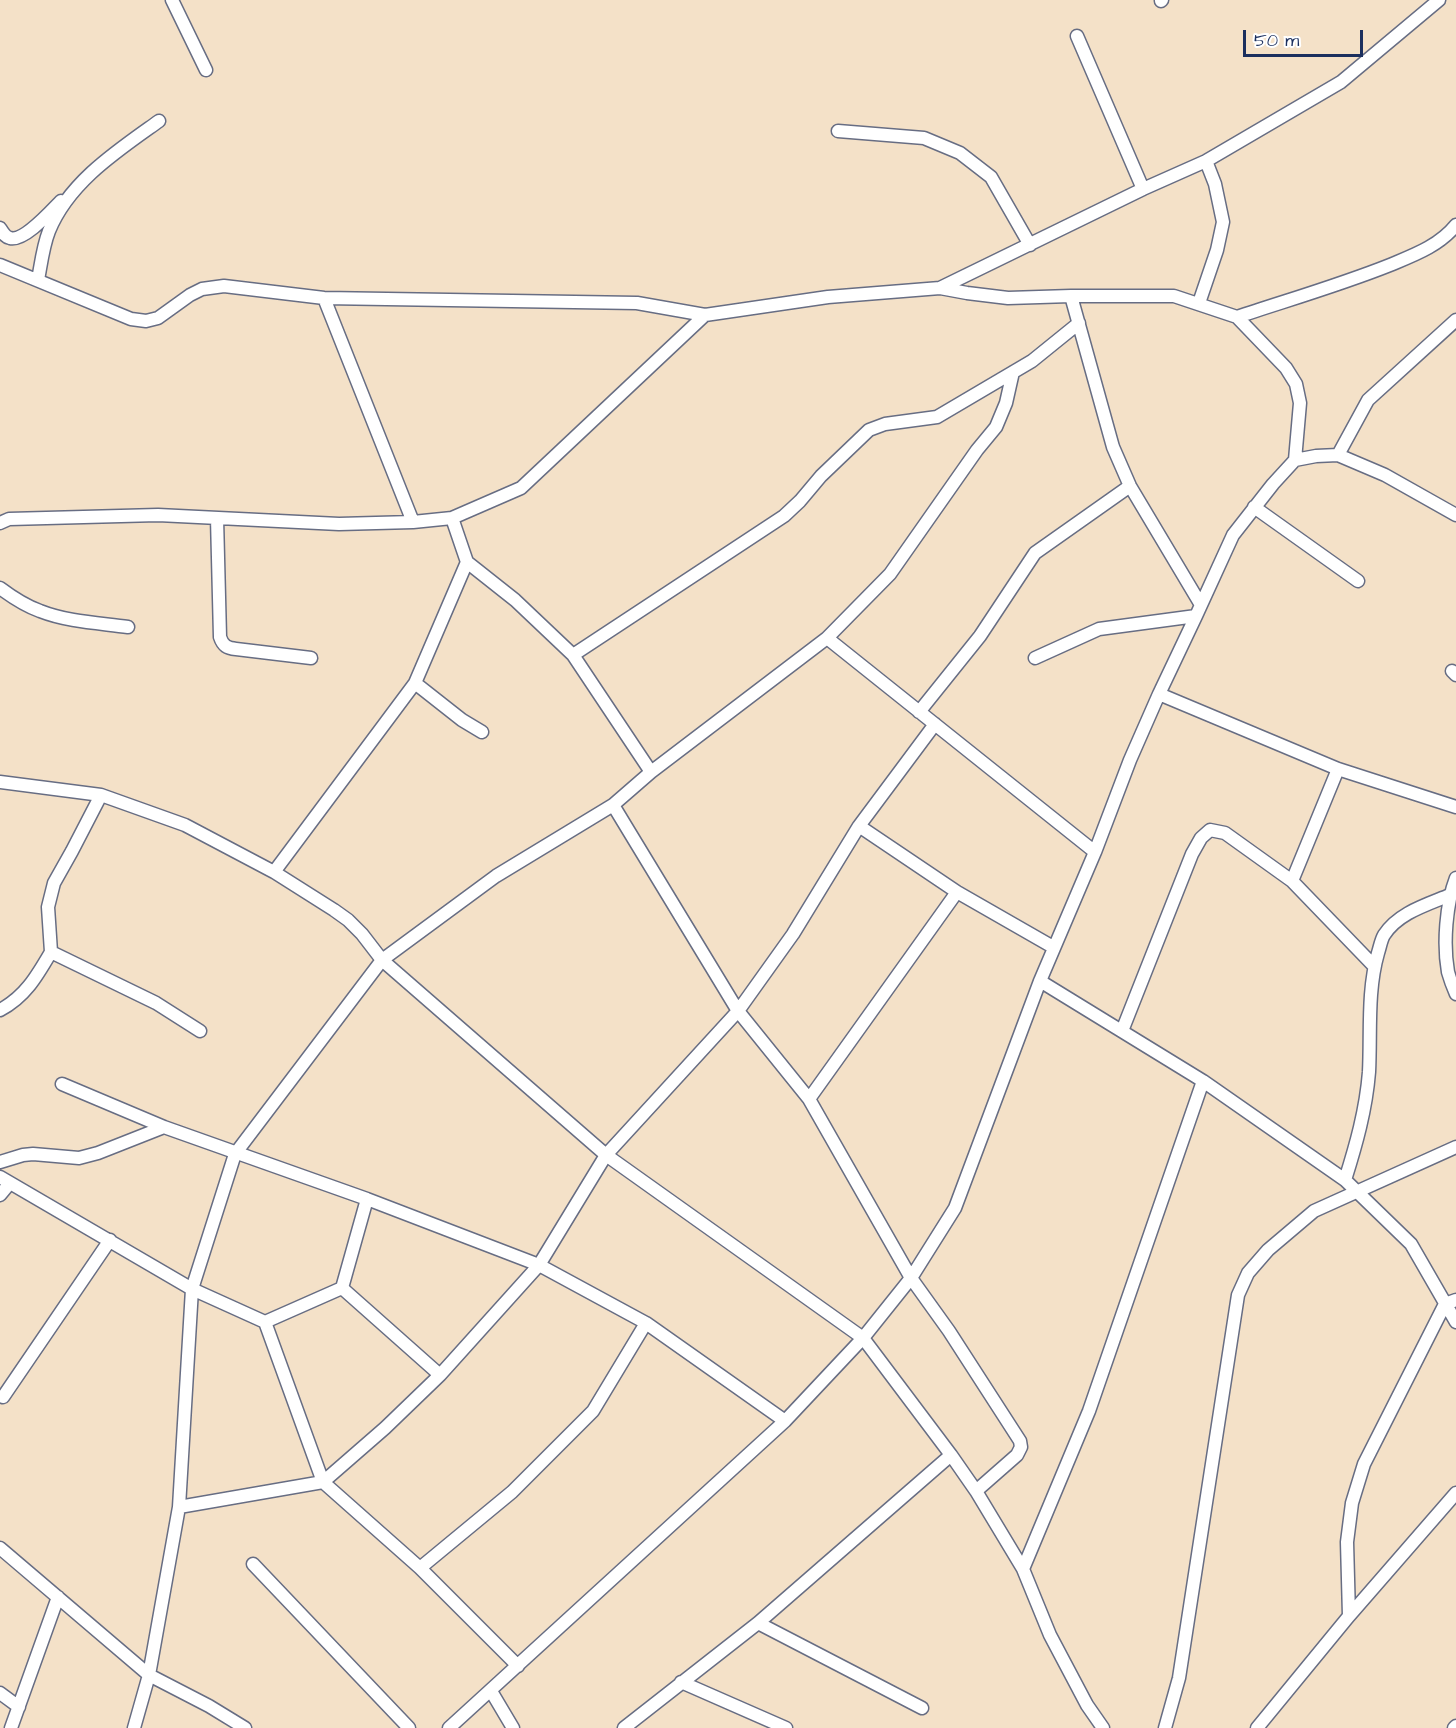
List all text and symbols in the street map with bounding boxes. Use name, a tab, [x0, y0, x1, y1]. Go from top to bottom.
scale bar	[1246, 18, 1366, 56]
text: 50 m	[1254, 28, 1299, 53]

